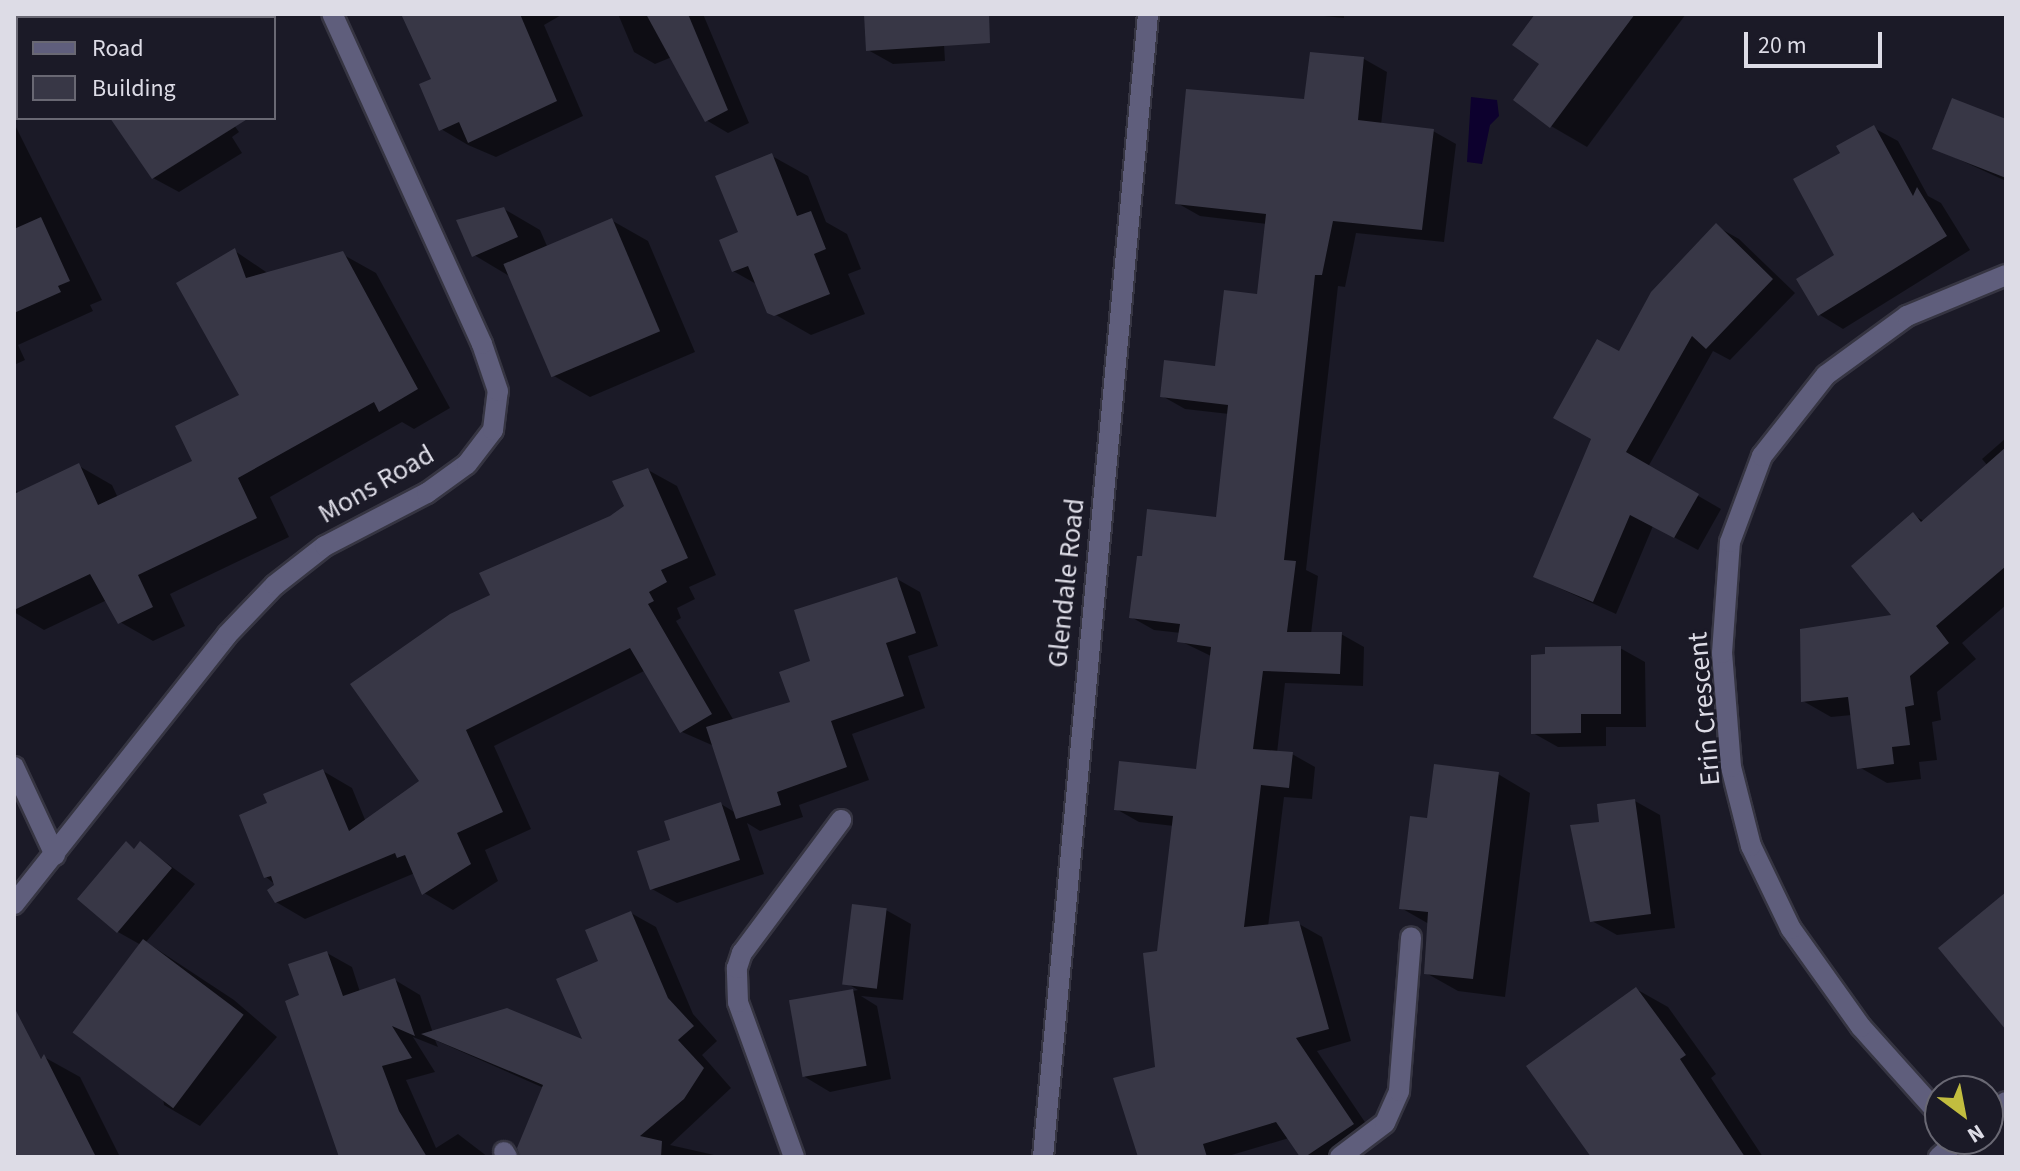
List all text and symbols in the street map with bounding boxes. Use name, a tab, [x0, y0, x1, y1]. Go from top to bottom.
legend	[16, 16, 276, 120]
scale bar	[1748, 16, 1886, 66]
text: 20 m	[1758, 28, 1807, 63]
text: Road	[92, 31, 144, 66]
text: Building	[92, 71, 176, 106]
street label: Mons Road	[312, 437, 440, 531]
street label: Glendale Road	[1040, 497, 1092, 669]
street label: Erin Crescent	[1681, 631, 1727, 787]
north arrow	[1924, 1075, 2004, 1155]
text: N	[1961, 1116, 1990, 1151]

